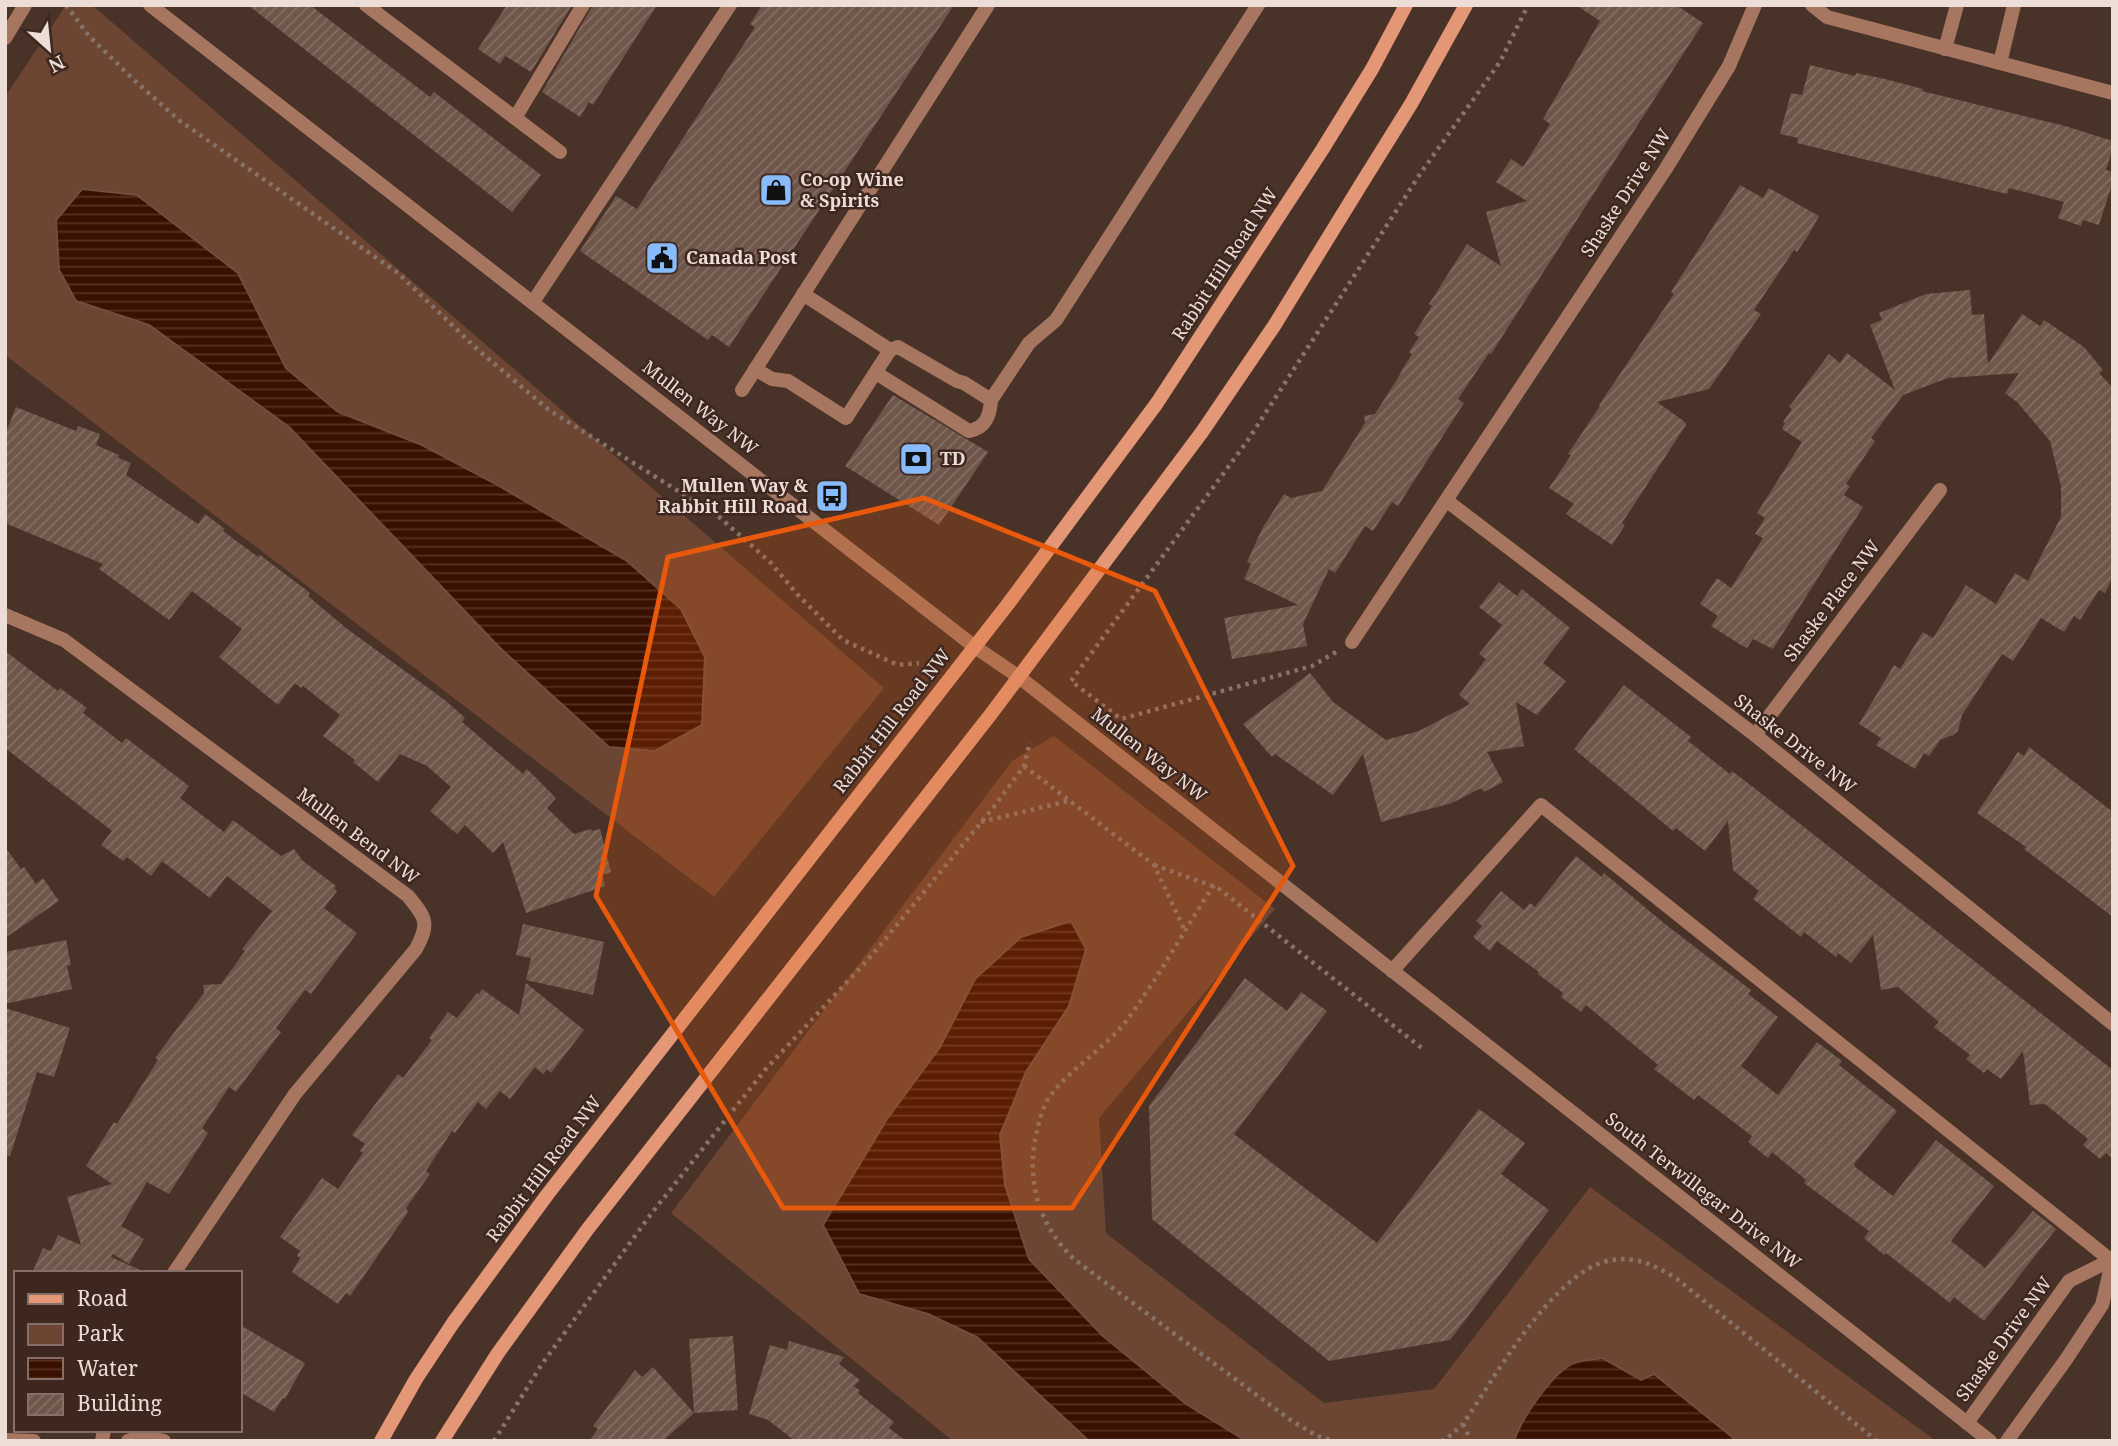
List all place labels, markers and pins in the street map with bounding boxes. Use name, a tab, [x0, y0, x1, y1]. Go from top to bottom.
place label: Co-op Wine & Spirits	[800, 167, 904, 212]
shop icon: Co-op Wine & Spirits	[757, 171, 795, 209]
public building icon: Canada Post	[643, 239, 681, 277]
place label: Canada Post	[686, 245, 797, 269]
bank icon: TD	[897, 440, 935, 478]
place label: TD	[940, 446, 966, 470]
place label: Mullen Way & Rabbit Hill Road	[658, 473, 809, 518]
bus stop icon: Mullen Way & Rabbit Hill Road	[813, 477, 851, 515]

